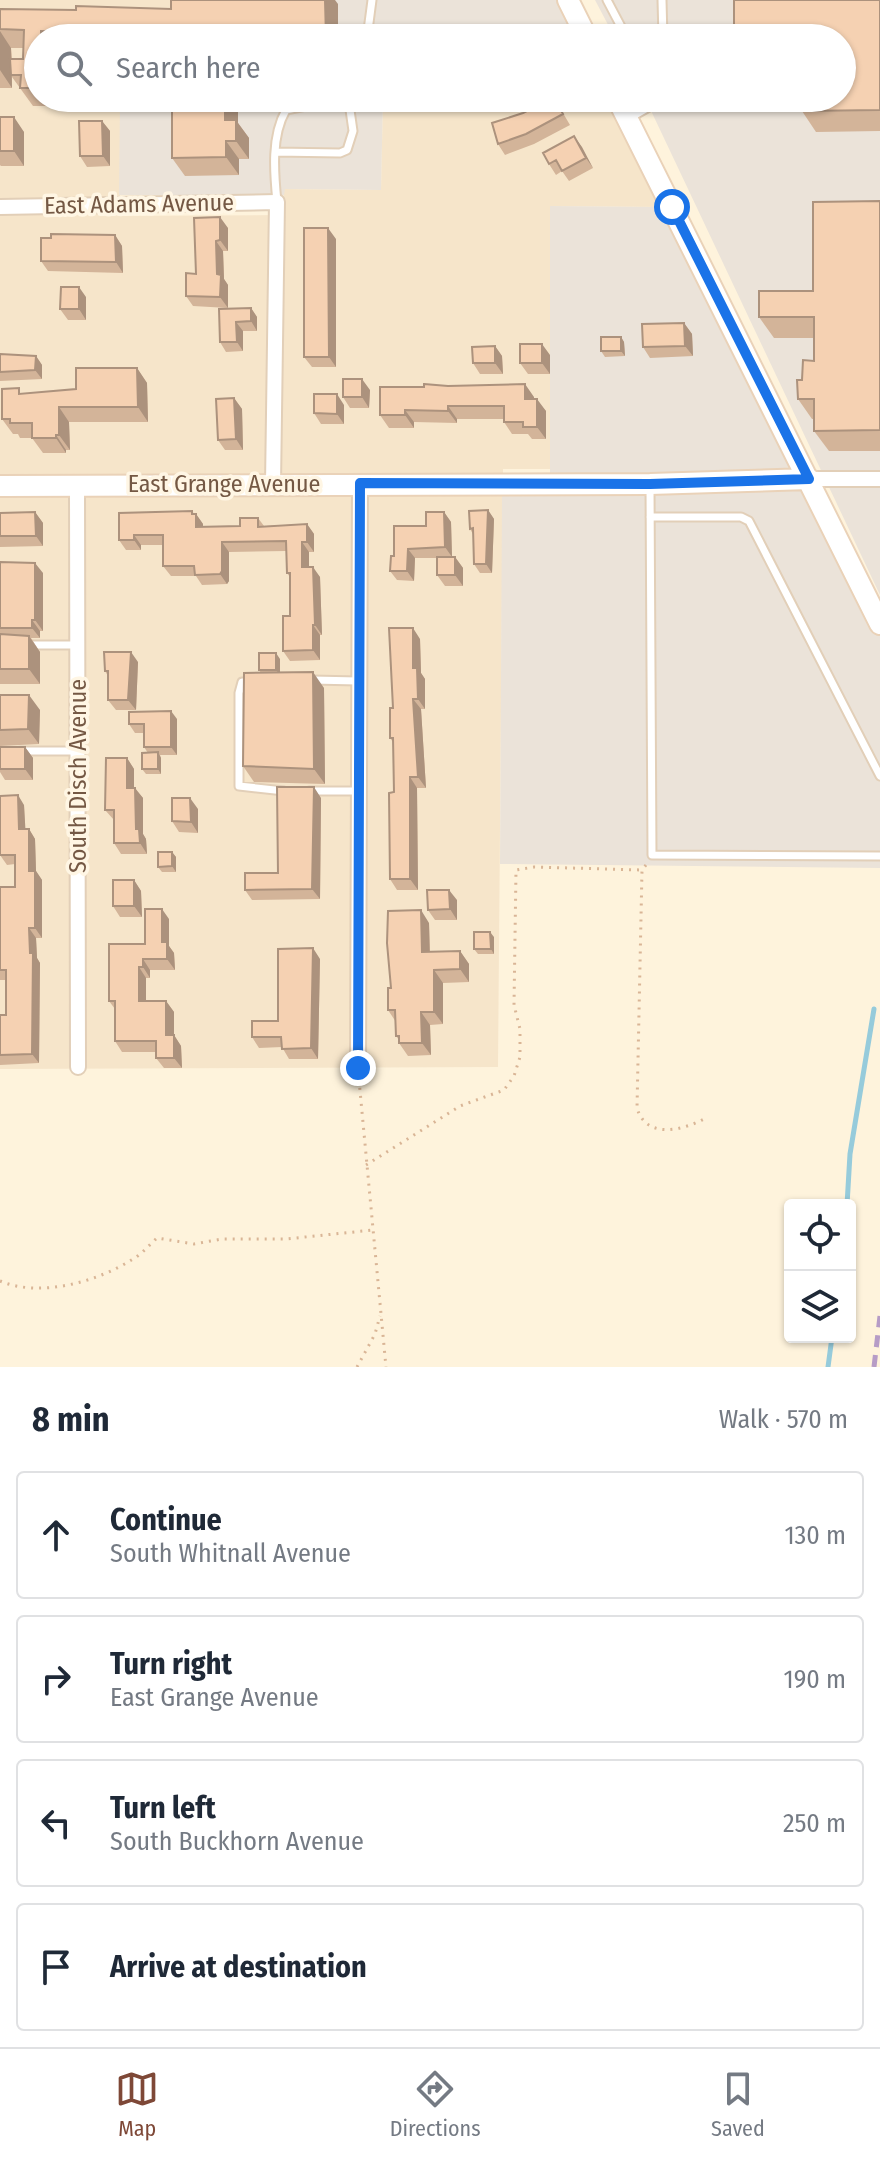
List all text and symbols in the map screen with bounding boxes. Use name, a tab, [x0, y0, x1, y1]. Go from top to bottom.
search box	[24, 24, 856, 112]
icon: search	[52, 46, 96, 90]
text: Search here	[116, 50, 261, 86]
street label: East Adams Avenue	[44, 188, 234, 220]
route start	[654, 189, 690, 225]
street label: East Grange Avenue	[128, 470, 320, 498]
street label: South Disch Avenue	[64, 679, 92, 873]
route end	[340, 1050, 376, 1086]
map controls	[784, 1199, 856, 1343]
button: locate	[784, 1199, 856, 1271]
button: layers	[784, 1271, 856, 1343]
text: 8 min	[32, 1399, 110, 1440]
text: Walk · 570 m	[719, 1404, 848, 1435]
text: Continue	[110, 1502, 222, 1538]
icon: ahead	[34, 1513, 78, 1557]
text: 130 m	[784, 1520, 846, 1551]
text: South Whitnall Avenue	[110, 1538, 351, 1569]
text: Turn right	[110, 1646, 232, 1682]
icon: right	[34, 1657, 78, 1701]
text: 190 m	[784, 1664, 846, 1695]
text: East Grange Avenue	[110, 1682, 319, 1713]
text: Turn left	[110, 1790, 216, 1826]
icon: left	[34, 1801, 78, 1845]
text: 250 m	[783, 1808, 846, 1839]
text: South Buckhorn Avenue	[110, 1826, 364, 1857]
icon: arrive	[34, 1945, 78, 1989]
text: Arrive at destination	[110, 1949, 367, 1985]
tab: Map	[115, 2067, 159, 2142]
tab: Directions	[390, 2067, 481, 2142]
tab: Saved	[711, 2067, 765, 2142]

